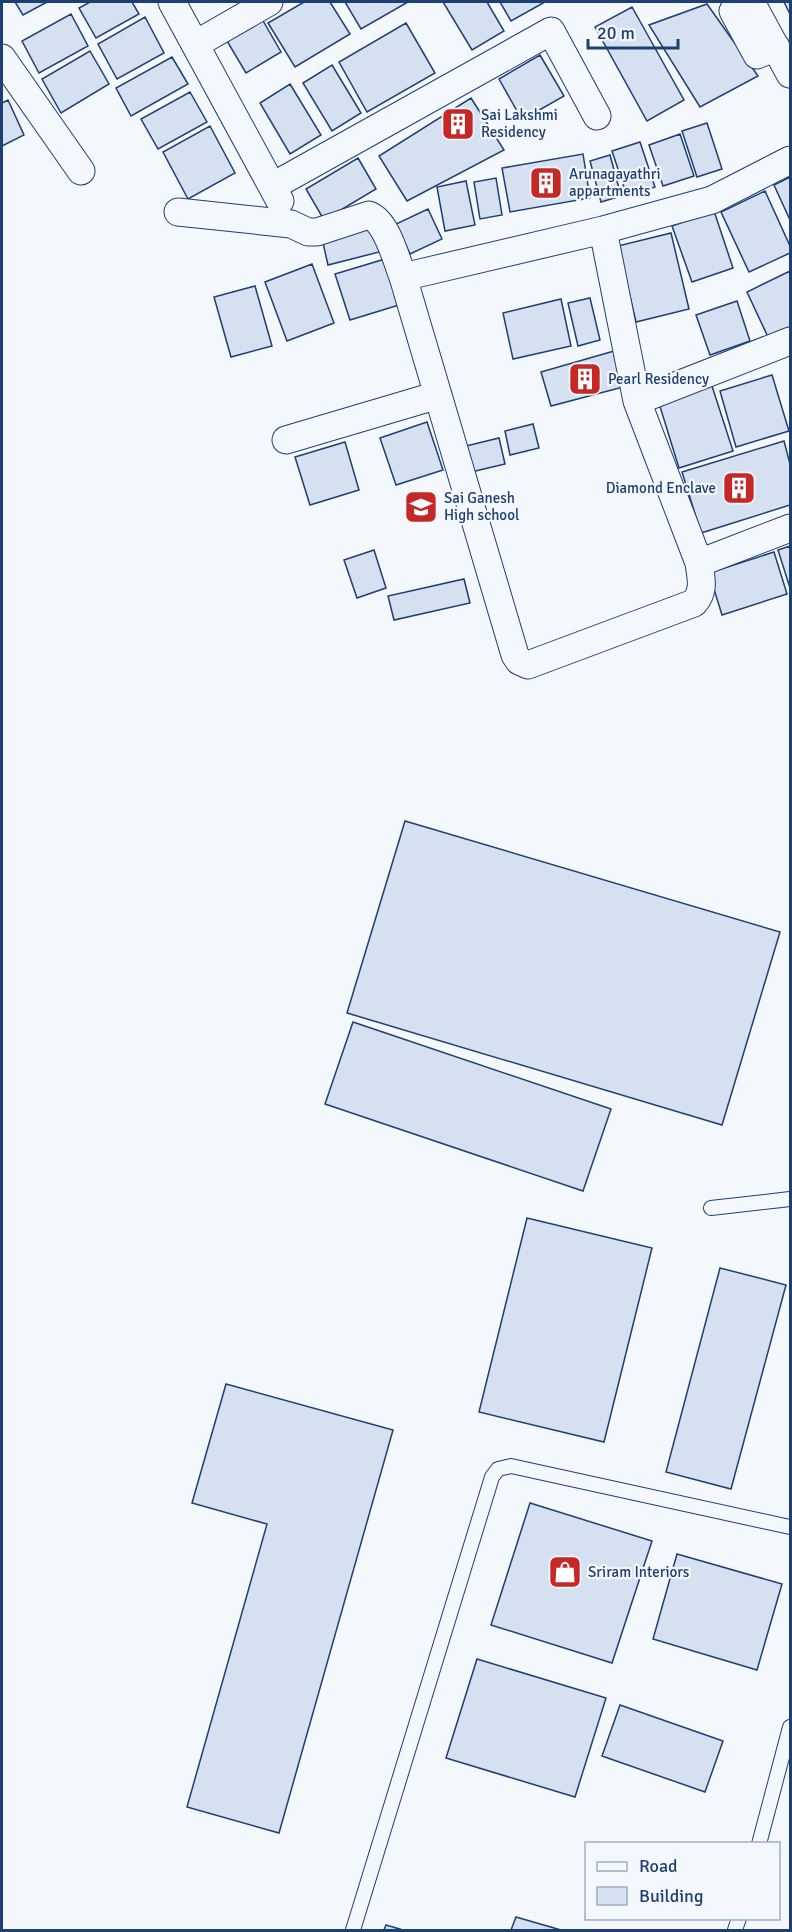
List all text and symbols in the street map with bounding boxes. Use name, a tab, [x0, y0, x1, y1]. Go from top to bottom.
scale bar	[588, 12, 678, 50]
text: 20 m	[597, 22, 635, 44]
building icon: Sai Lakshmi Residency	[440, 106, 476, 142]
place label: Sai Lakshmi Residency	[481, 106, 558, 141]
building icon: Arunagayathri appartments	[528, 165, 564, 201]
place label: Arunagayathri appartments	[569, 165, 661, 200]
building icon: Pearl Residency	[567, 361, 603, 397]
place label: Pearl Residency	[608, 370, 709, 388]
building icon: Diamond Enclave	[721, 470, 757, 506]
place label: Diamond Enclave	[606, 479, 716, 497]
school or university icon: Sai Ganesh High school	[403, 489, 439, 525]
place label: Sai Ganesh High school	[444, 489, 519, 524]
shop icon: Sriram Interiors	[547, 1554, 583, 1590]
place label: Sriram Interiors	[588, 1563, 690, 1581]
legend	[585, 1842, 780, 1920]
text: Road	[639, 1855, 678, 1877]
text: Building	[639, 1885, 703, 1907]

